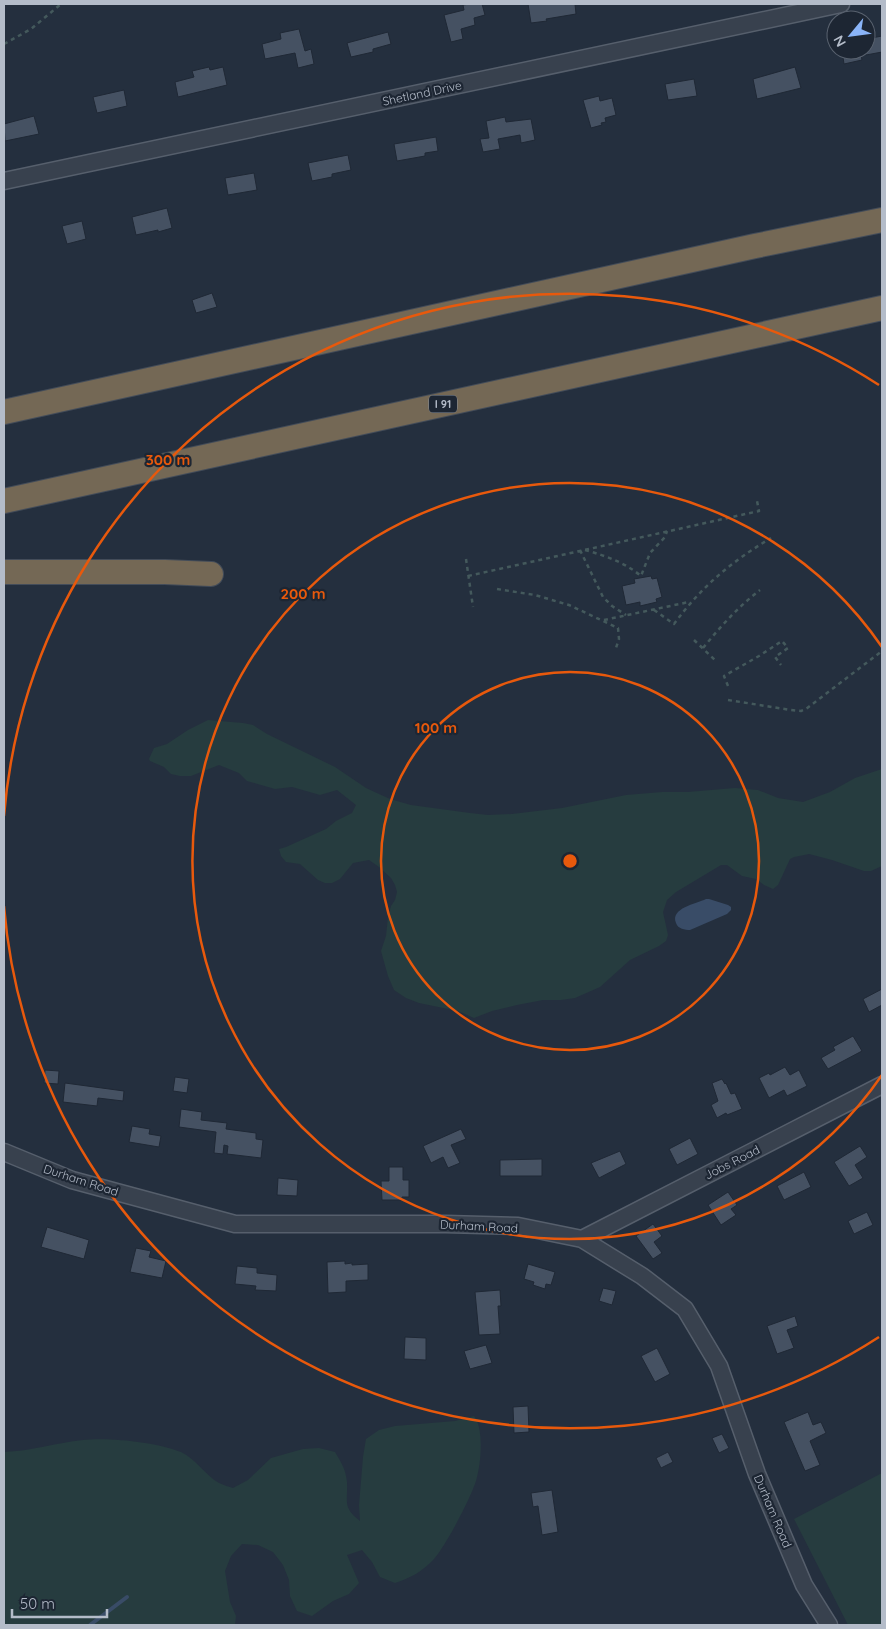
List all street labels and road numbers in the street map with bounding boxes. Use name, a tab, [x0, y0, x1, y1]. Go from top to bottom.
street label: Shetland Drive	[381, 77, 463, 109]
road number: I 91	[429, 396, 457, 412]
street label: Jobs Road	[702, 1142, 762, 1182]
street label: Durham Road	[42, 1161, 120, 1199]
street label: Durham Road	[440, 1216, 518, 1236]
street label: Durham Road	[751, 1472, 795, 1550]

